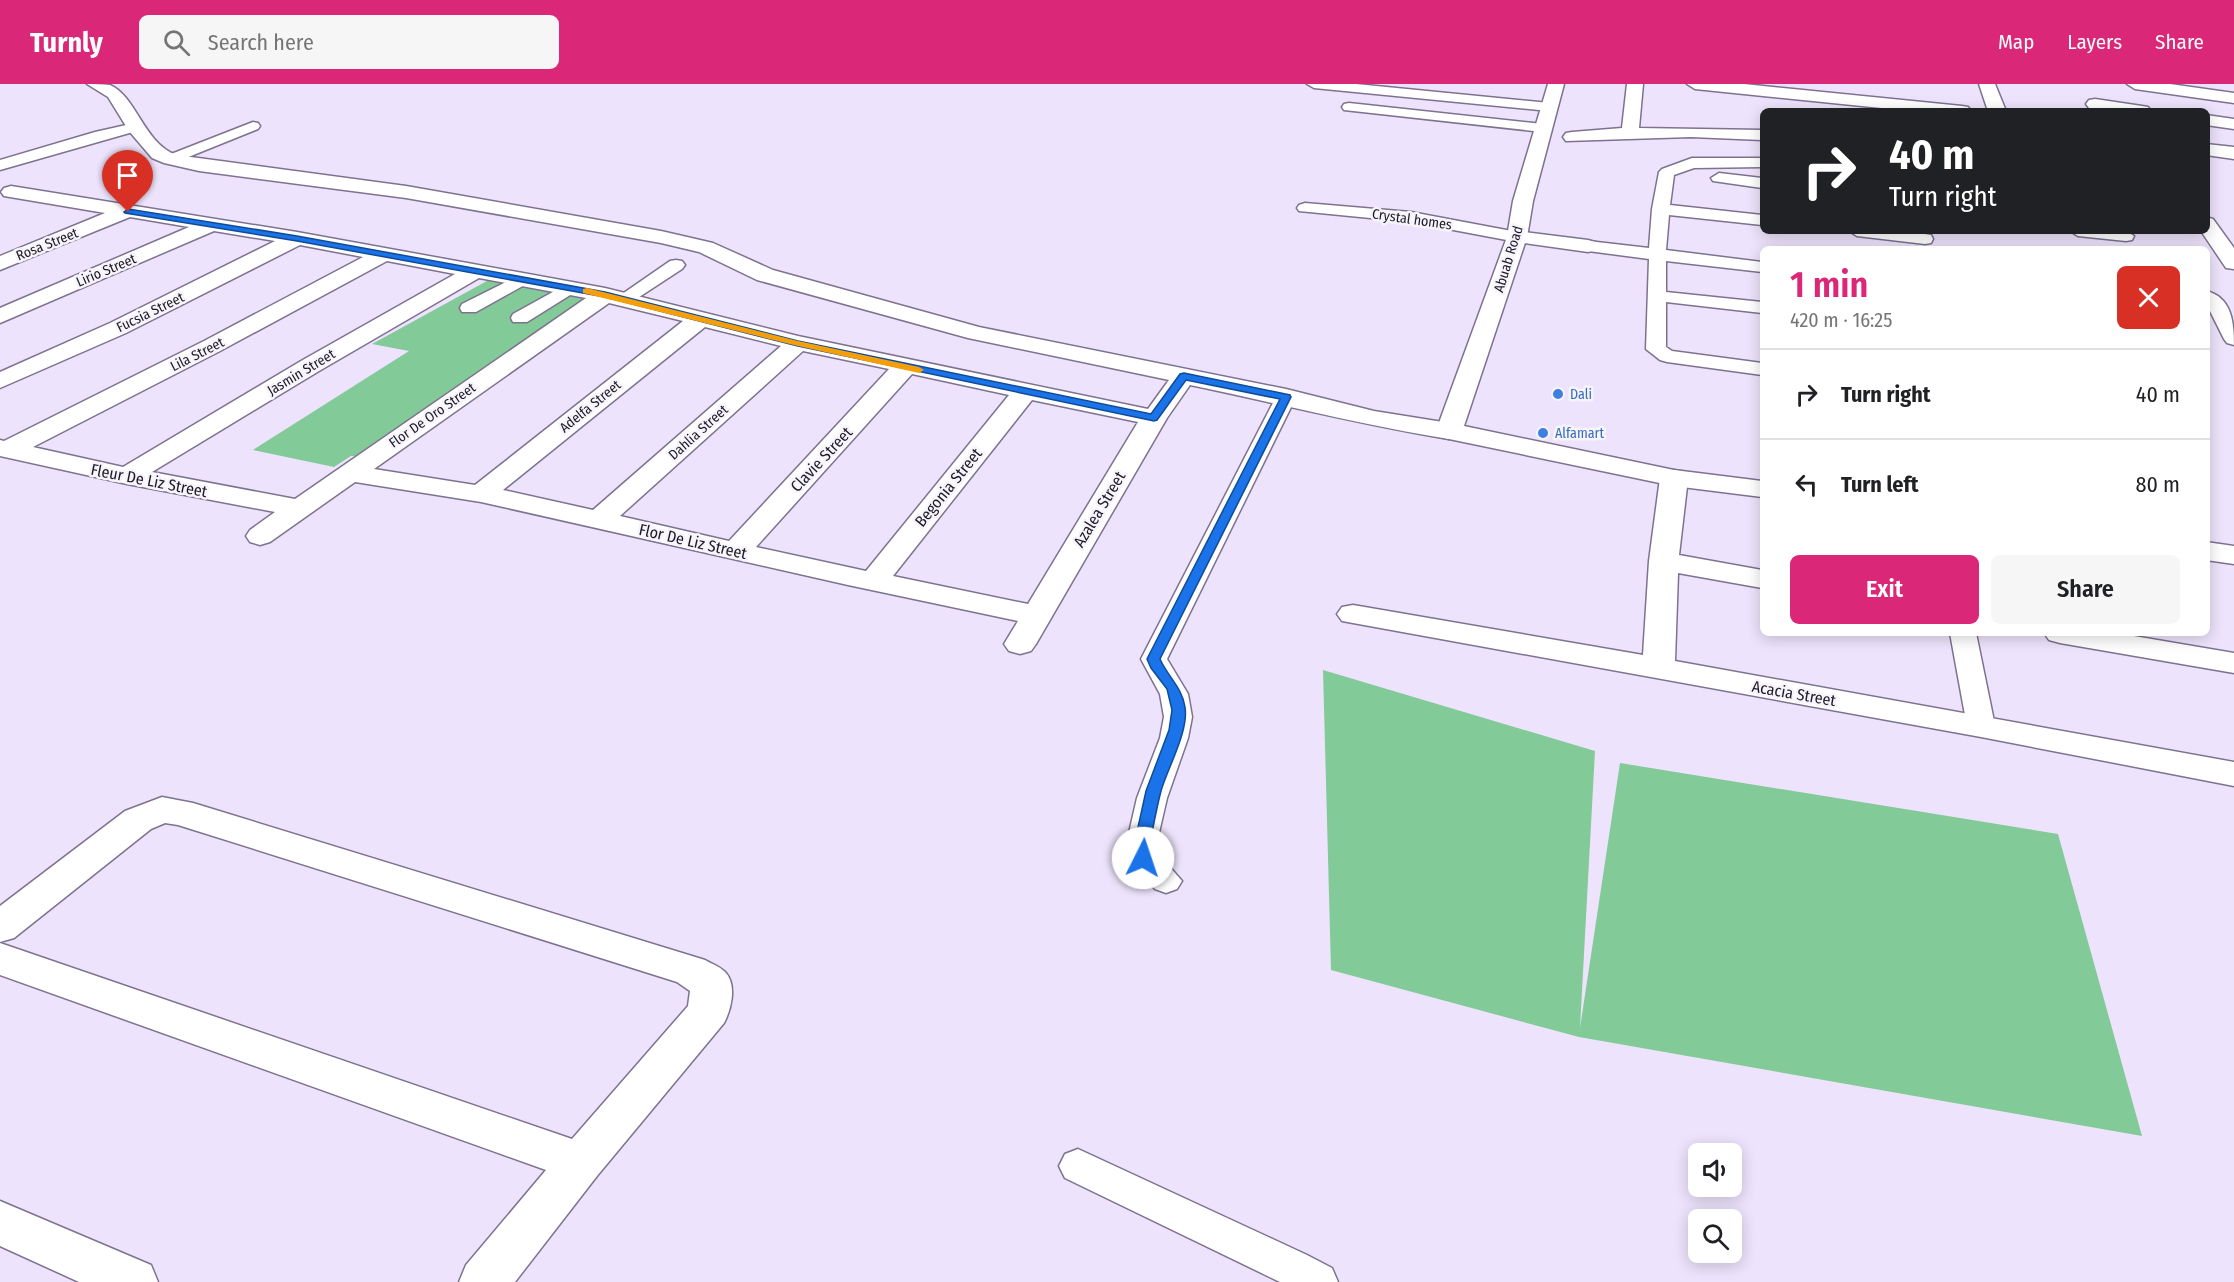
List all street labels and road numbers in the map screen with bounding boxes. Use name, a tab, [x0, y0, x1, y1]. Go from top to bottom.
street label: Crystal homes	[1371, 205, 1453, 234]
street label: Rosa Street	[14, 224, 81, 265]
street label: Abuab Road	[1490, 224, 1527, 295]
street label: Lirio Street	[74, 250, 139, 291]
street label: Fucsia Street	[114, 289, 187, 336]
street label: Lila Street	[168, 334, 227, 375]
street label: Jasmin Street	[264, 345, 339, 399]
street label: Adelfa Street	[556, 376, 625, 436]
street label: Flor De Oro Street	[386, 379, 479, 452]
street label: Dahlia Street	[665, 401, 732, 463]
street label: Clavie Street	[786, 422, 857, 496]
street label: Begonia Street	[911, 444, 986, 530]
street label: Fleur De Liz Street	[89, 460, 209, 501]
street label: Azalea Street	[1069, 467, 1130, 551]
street label: Flor De Liz Street	[637, 520, 749, 563]
street label: Acacia Street	[1751, 677, 1838, 710]

